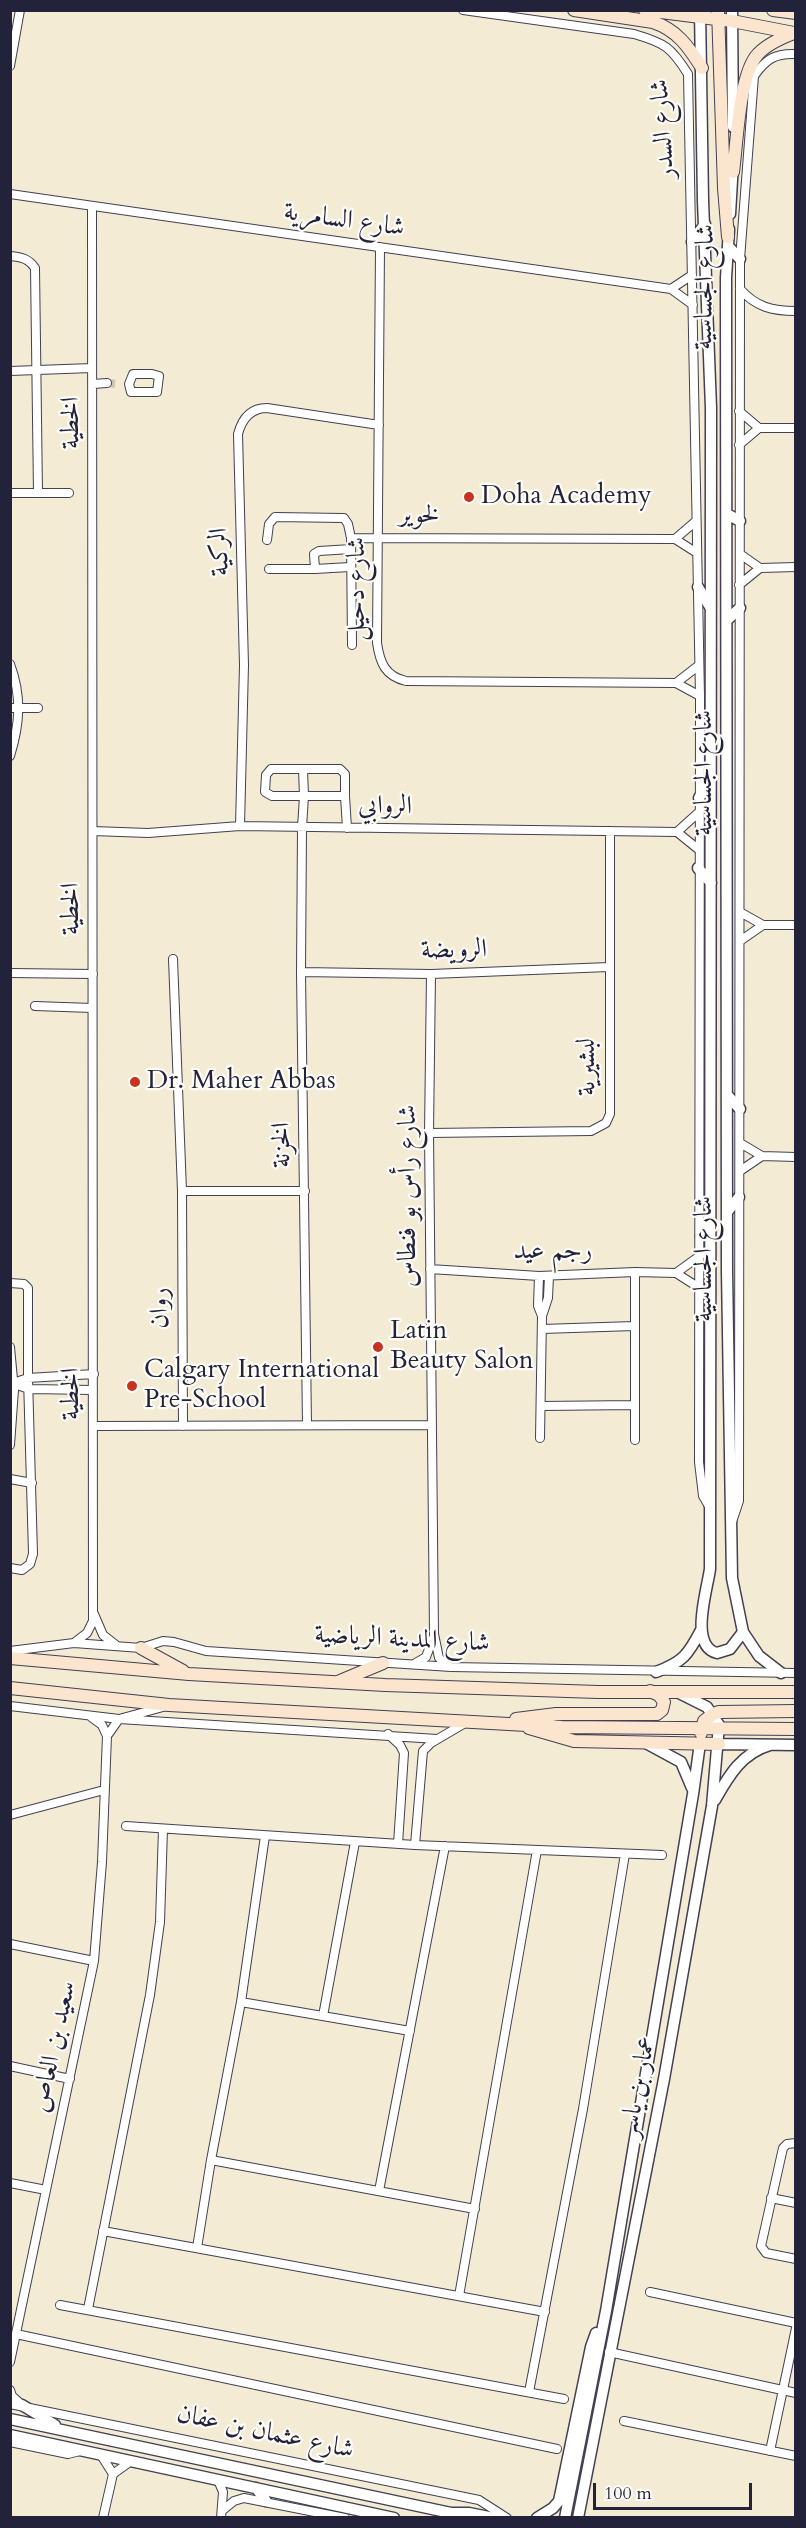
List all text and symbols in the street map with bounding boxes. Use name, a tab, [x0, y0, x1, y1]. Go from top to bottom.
street label: شارع السدر	[645, 78, 683, 180]
street label: شارع السامرية	[282, 197, 406, 245]
street label: شارع الجساسية	[689, 224, 723, 350]
street label: الخطية	[56, 397, 88, 449]
place label: Doha Academy	[481, 481, 652, 513]
marker: Doha Academy	[462, 490, 476, 504]
street label: لخوير	[399, 500, 439, 532]
street label: الركية	[205, 527, 237, 577]
street label: شارع دحيل	[342, 537, 374, 641]
street label: شارع الجساسية	[689, 710, 721, 836]
street label: الروابي	[358, 791, 412, 823]
street label: الخطية	[56, 883, 88, 935]
street label: الرويضة	[421, 935, 487, 967]
street label: لبشيرية	[572, 1038, 604, 1096]
place label: Dr. Maher Abbas	[147, 1066, 336, 1098]
marker: Dr. Maher Abbas	[128, 1075, 142, 1089]
street label: شارع رأس بو فنطاس	[393, 1105, 425, 1287]
street label: الخزنة	[267, 1122, 299, 1168]
street label: شارع الجساسية	[689, 1196, 721, 1322]
street label: رجم عيد	[514, 1236, 592, 1268]
street label: روان	[145, 1287, 177, 1329]
place label: Latin Beauty Salon	[390, 1316, 534, 1378]
marker: Latin Beauty Salon	[371, 1340, 385, 1354]
place label: Calgary International Pre-School	[144, 1355, 379, 1416]
street label: الخطية	[56, 1368, 88, 1420]
marker: Calgary International Pre-School	[125, 1379, 139, 1393]
street label: شارع المدينة الرياضية	[314, 1620, 490, 1660]
street label: سعيد بن العاص	[26, 1978, 84, 2116]
street label: عمار بن ياسر	[614, 2034, 664, 2140]
street label: شارع عثمان بن عفان	[174, 2399, 356, 2467]
scale bar	[596, 2471, 755, 2509]
text: 100 m	[604, 2481, 652, 2506]

